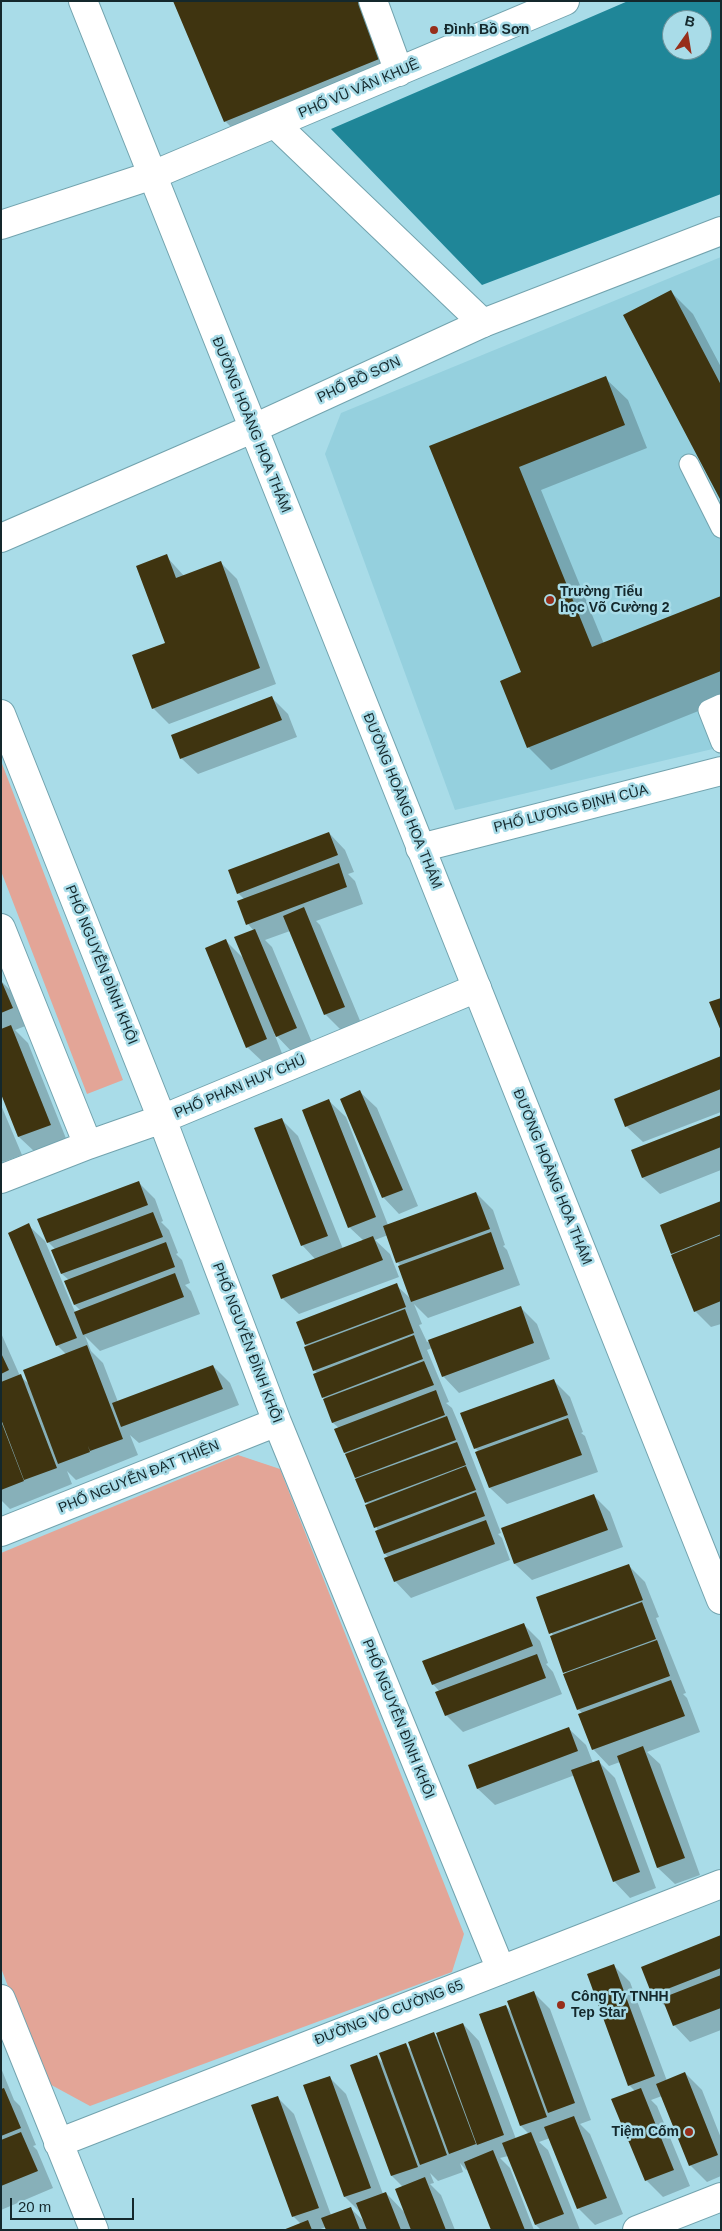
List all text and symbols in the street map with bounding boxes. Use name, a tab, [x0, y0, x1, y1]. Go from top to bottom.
north arrow	[662, 10, 712, 60]
text: B	[683, 12, 697, 30]
place label: Đình Bồ Sơn	[444, 22, 529, 38]
marker: Đình Bồ Sơn	[428, 24, 440, 36]
street label: PHỐ VŨ VĂN KHUÊ	[296, 56, 422, 122]
street label: ĐƯỜNG HOÀNG HOA THÁM	[208, 335, 294, 515]
street label: PHỐ BỒ SƠN	[315, 353, 403, 407]
place label: Trường Tiểu học Võ Cường 2	[560, 584, 670, 616]
marker: Trường Tiểu học Võ Cường 2	[544, 594, 556, 606]
street label: ĐƯỜNG HOÀNG HOA THÁM	[359, 711, 445, 891]
street label: PHỐ LƯƠNG ĐỊNH CỦA	[492, 782, 650, 836]
street label: PHỐ NGUYỄN ĐÌNH KHÔI	[61, 883, 141, 1047]
street label: PHỐ PHAN HUY CHÚ	[172, 1052, 308, 1122]
street label: ĐƯỜNG HOÀNG HOA THÁM	[509, 1087, 595, 1267]
street label: PHỐ NGUYỄN ĐÌNH KHÔI	[209, 1260, 285, 1426]
street label: PHỐ NGUYỄN ĐẠT THIỆN	[56, 1437, 222, 1517]
street label: PHỐ NGUYỄN ĐÌNH KHÔI	[358, 1637, 438, 1801]
street label: ĐƯỜNG VÕ CƯỜNG 65	[312, 1977, 466, 2049]
place label: Công Ty TNHH Tep Star	[571, 1989, 669, 2021]
marker: Công Ty TNHH Tep Star	[555, 1999, 567, 2011]
place label: Tiệm Cốm	[612, 2124, 679, 2140]
marker: Tiệm Cốm	[683, 2126, 695, 2138]
scale bar	[12, 2188, 136, 2220]
text: 20 m	[18, 2198, 51, 2215]

